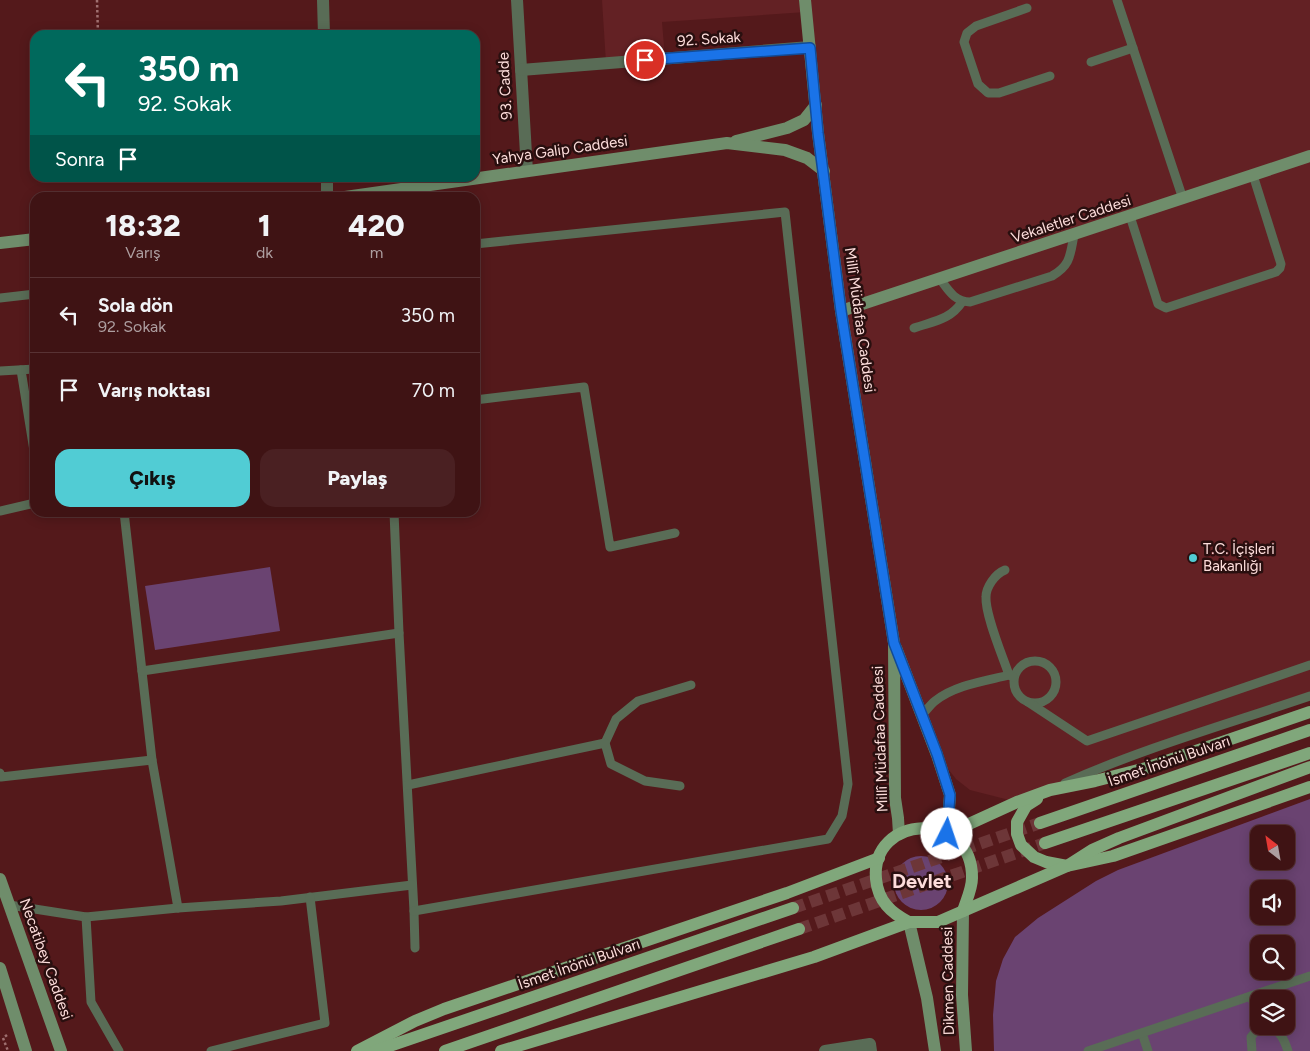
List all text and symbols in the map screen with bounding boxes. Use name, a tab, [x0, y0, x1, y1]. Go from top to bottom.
street label: 92. Sokak	[677, 28, 742, 50]
pin	[624, 39, 666, 81]
icon: arrive	[631, 46, 659, 74]
text: 350 m	[138, 48, 239, 90]
icon: left	[55, 50, 120, 115]
street label: 93. Cadde	[494, 52, 516, 120]
text: 92. Sokak	[138, 90, 231, 117]
street label: Yahya Galip Caddesi	[491, 132, 629, 168]
icon: arrive	[114, 145, 142, 173]
text: Sonra	[55, 148, 104, 171]
street label: Vekaletler Caddesi	[1009, 191, 1133, 247]
text: 18:32	[105, 207, 181, 244]
text: 1	[258, 207, 271, 244]
text: 420	[348, 207, 405, 244]
text: Varış	[125, 243, 161, 262]
text: dk	[256, 243, 273, 262]
text: m	[370, 243, 383, 262]
street label: Millî Müdafaa Caddesi	[841, 246, 879, 394]
text: Sola dön	[98, 294, 173, 317]
icon: left	[55, 301, 83, 329]
text: 350 m	[401, 304, 455, 327]
text: 92. Sokak	[98, 317, 166, 336]
icon: arrive	[55, 376, 83, 404]
text: Varış noktası	[98, 379, 210, 402]
text: 70 m	[412, 379, 455, 402]
button: Çıkış	[55, 449, 250, 507]
button: Paylaş	[260, 449, 455, 507]
place label: T.C. İçişleri Bakanlığı	[1203, 540, 1275, 575]
marker: T.C. İçişleri Bakanlığı	[1187, 552, 1199, 564]
street label: Millî Müdafaa Caddesi	[868, 665, 892, 813]
street label: İsmet İnönü Bulvarı	[1106, 732, 1232, 790]
position arrow	[920, 807, 972, 859]
north arrow	[1250, 825, 1295, 870]
map controls	[1250, 825, 1295, 1035]
district label: Devlet	[892, 869, 952, 893]
button: sound	[1250, 880, 1295, 925]
street label: Necatibey Caddesi	[16, 896, 76, 1022]
street label: Dikmen Caddesi	[938, 926, 958, 1036]
street label: İsmet İnönü Bulvarı	[516, 935, 642, 993]
button: search	[1250, 935, 1295, 980]
button: layers	[1250, 990, 1295, 1035]

